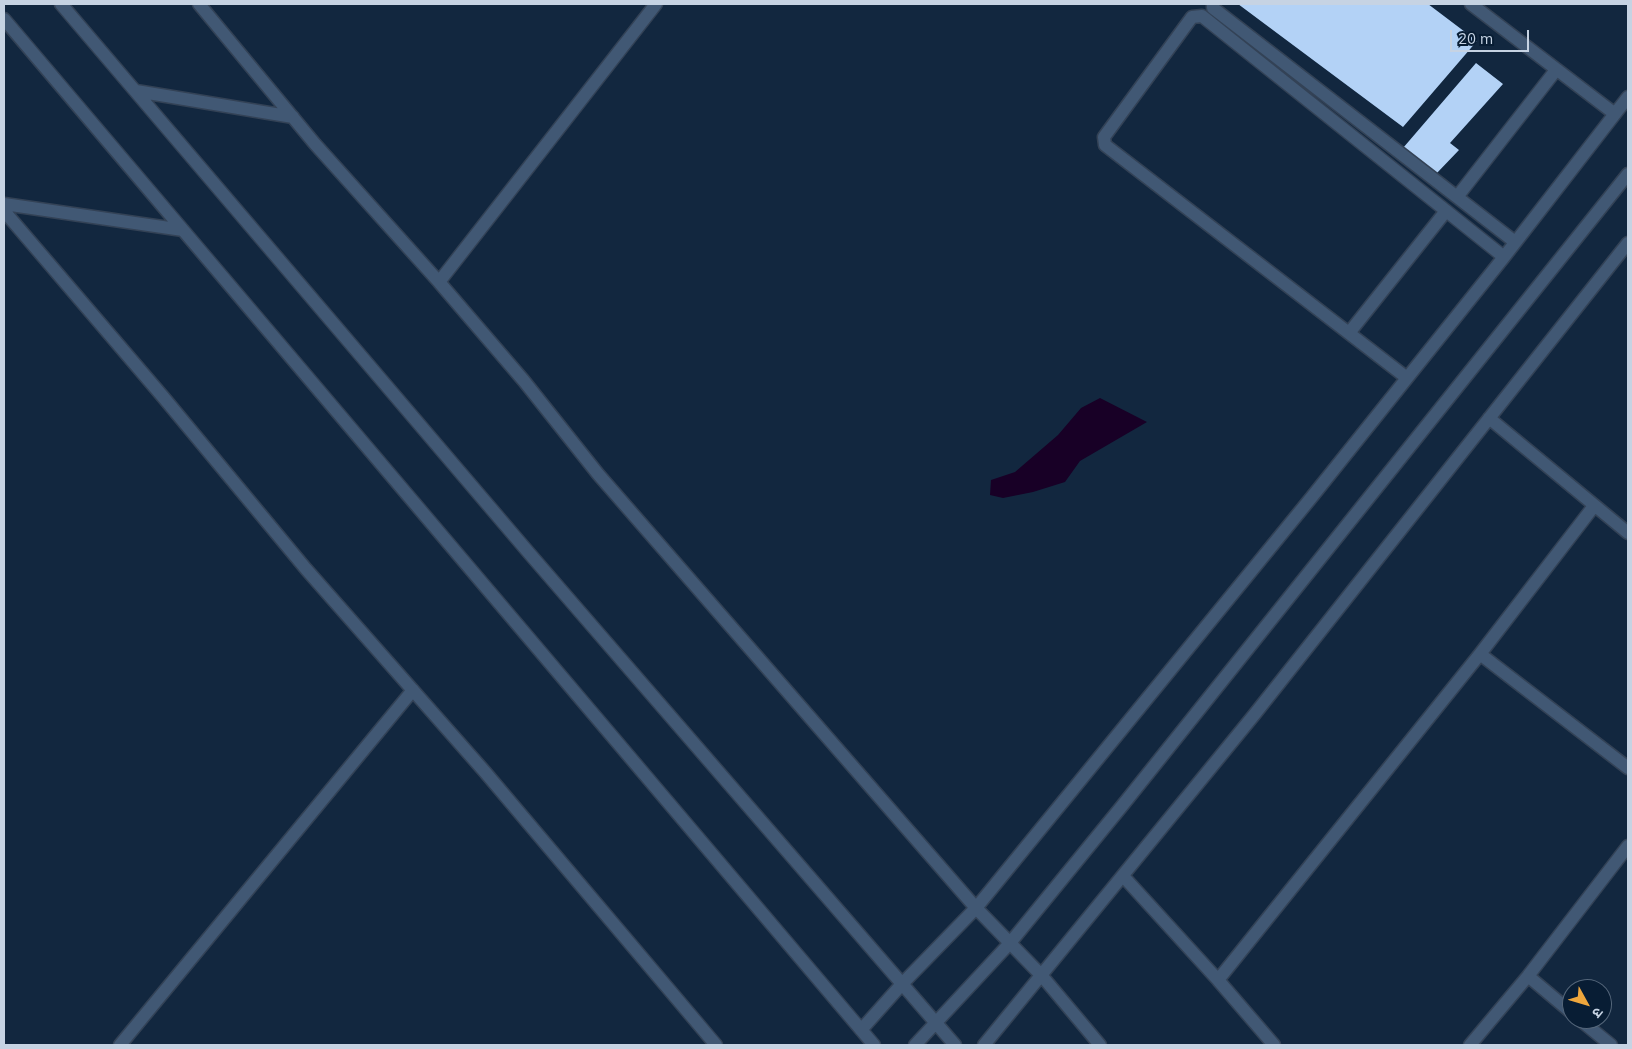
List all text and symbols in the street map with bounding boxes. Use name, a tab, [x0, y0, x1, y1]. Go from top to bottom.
scale bar	[1452, 20, 1531, 52]
text: 20 m	[1458, 29, 1493, 48]
north arrow	[1562, 979, 1612, 1029]
text: उ	[1588, 1004, 1607, 1022]

